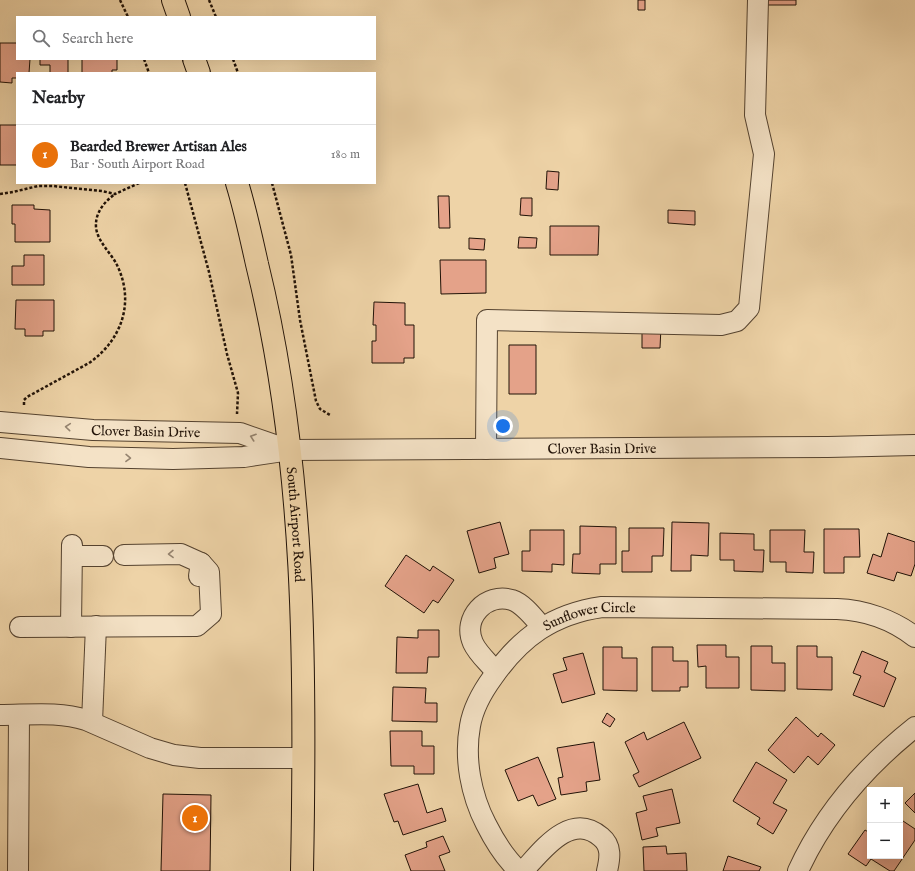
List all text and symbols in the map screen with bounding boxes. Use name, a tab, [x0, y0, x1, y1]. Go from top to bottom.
search box	[16, 16, 376, 60]
icon: search	[30, 27, 52, 49]
text: Search here	[62, 29, 133, 48]
text: Nearby	[32, 88, 85, 109]
text: Bearded Brewer Artisan Ales	[70, 137, 247, 156]
text: 1	[43, 146, 47, 163]
text: 180 m	[331, 146, 360, 163]
text: Bar · South Airport Road	[70, 156, 205, 173]
your location	[493, 416, 513, 436]
street label: Clover Basin Drive	[91, 422, 201, 442]
one-way arrow	[65, 423, 71, 432]
one-way arrow	[249, 434, 256, 442]
street label: Clover Basin Drive	[547, 440, 657, 459]
one-way arrow	[125, 454, 131, 462]
street label: South Airport Road	[282, 466, 308, 583]
one-way arrow	[168, 550, 174, 558]
street label: Sunflower Circle	[540, 599, 636, 636]
map controls	[867, 787, 903, 859]
button: +	[867, 787, 903, 823]
pin: 1	[182, 803, 208, 833]
button: −	[867, 823, 903, 859]

